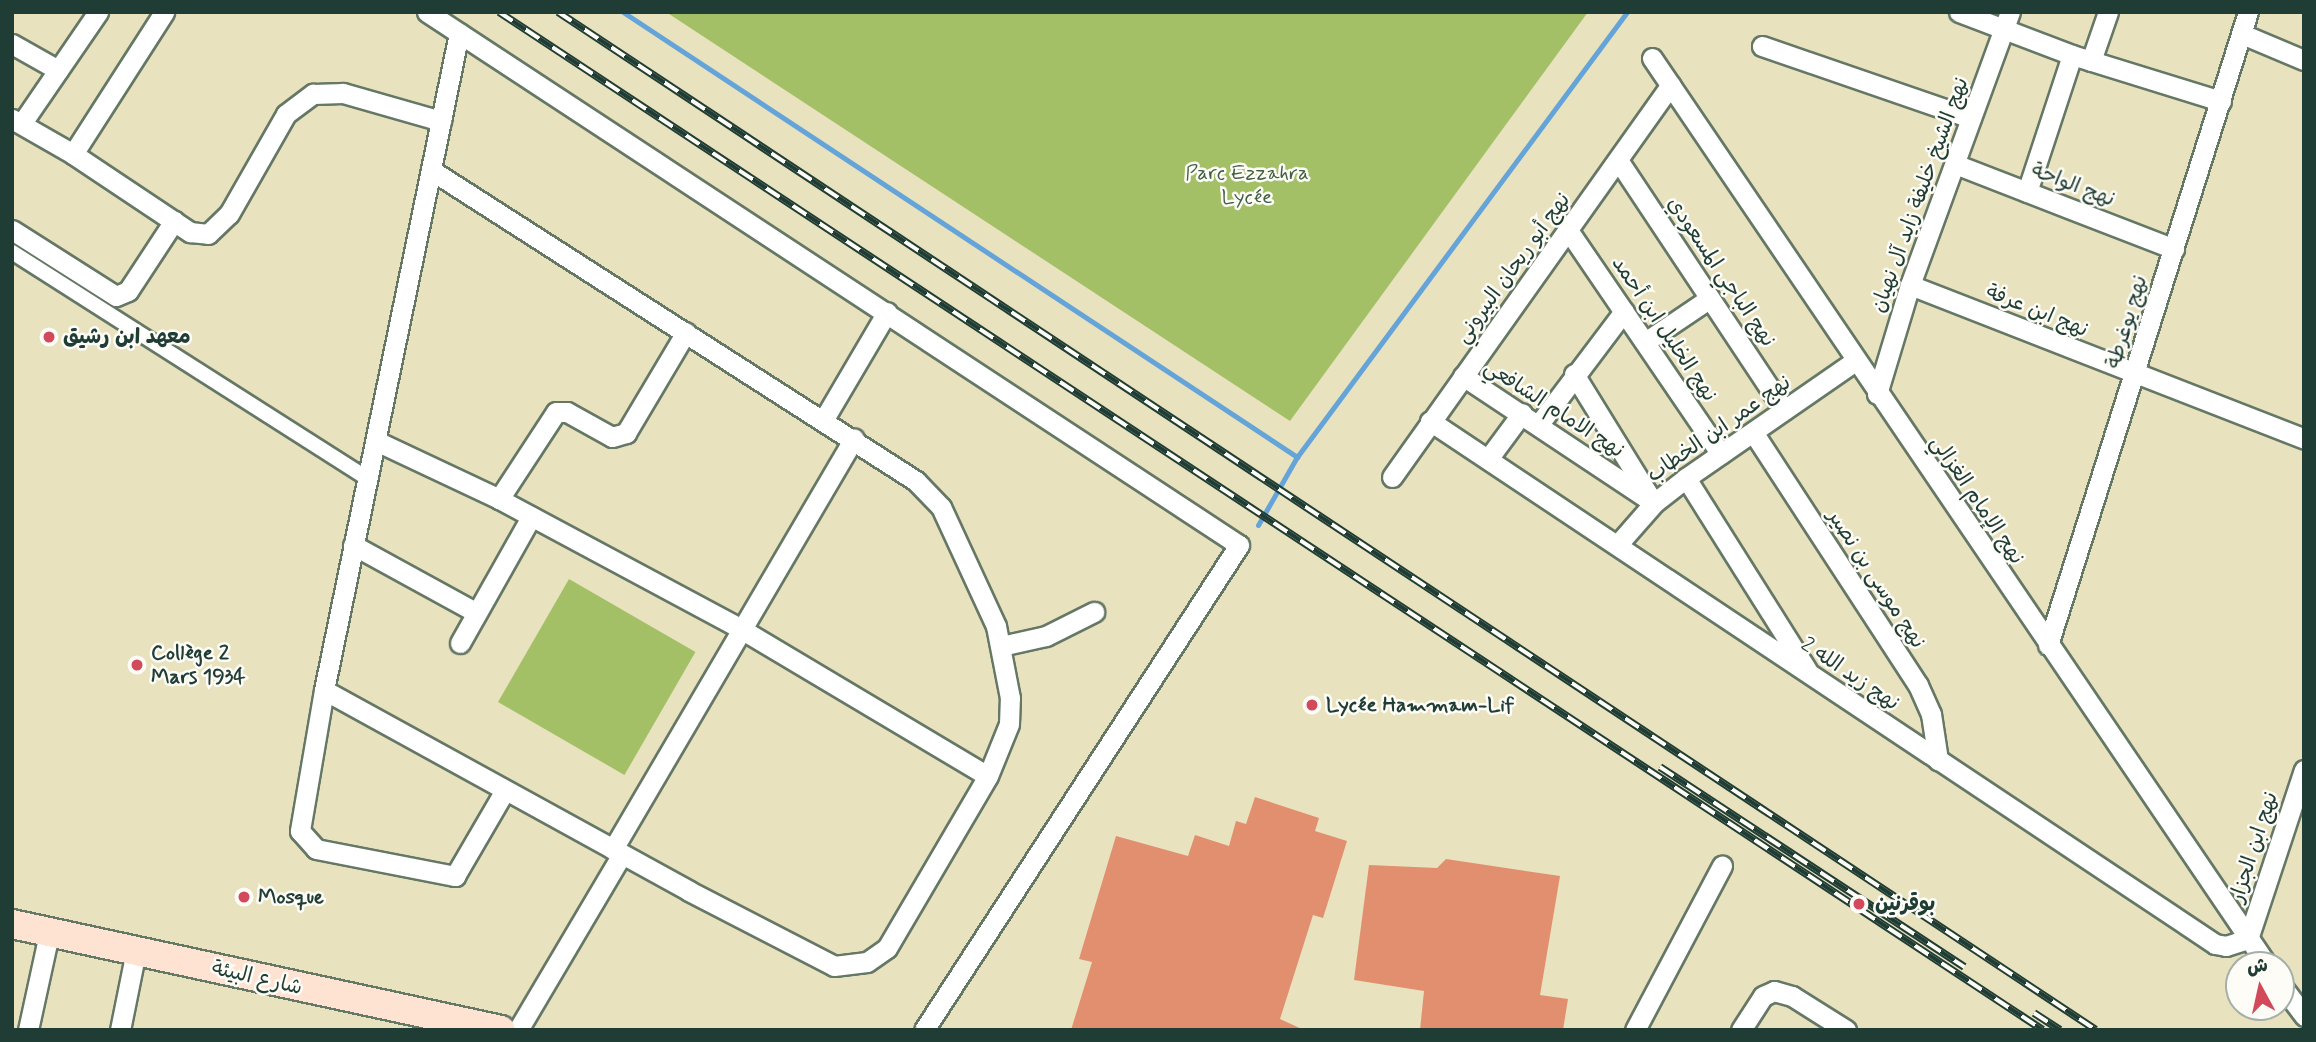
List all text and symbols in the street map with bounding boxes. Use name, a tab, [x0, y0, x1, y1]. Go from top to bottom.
street label: نهج الشيخ خليفة زايد آل نهيان	[1866, 74, 1974, 316]
street label: نهج الواحة	[2028, 158, 2118, 212]
park label: Parc Ezzahra Lycée	[1187, 160, 1307, 210]
street label: نهج أبو ريحان البيروني	[1450, 188, 1576, 348]
street label: نهج الباجي المسعودي	[1661, 192, 1781, 352]
street label: نهج الخليل ابن أحمد	[1606, 252, 1722, 406]
street label: نهج يوغرطة	[2101, 272, 2153, 372]
street label: نهج ابن عرفة	[1982, 279, 2092, 343]
place label: معهد ابن رشيق	[63, 324, 191, 350]
marker: معهد ابن رشيق	[41, 329, 57, 345]
street label: نهج الامام الشافعي	[1479, 354, 1629, 464]
street label: نهج عمر ابن الخطاب	[1642, 370, 1796, 488]
street label: نهج الإمام الغزالي	[1925, 431, 2029, 569]
street label: نهج موسى بن نصير	[1822, 505, 1930, 653]
street label: نهج زيد الله 2	[1796, 632, 1904, 716]
place label: Collège 2 Mars 1934	[151, 640, 246, 690]
marker: Collège 2 Mars 1934	[129, 657, 145, 673]
place label: Lycée Hammam-Lif	[1326, 692, 1513, 718]
marker: Lycée Hammam-Lif	[1304, 697, 1320, 713]
street label: نهج ابن الجزار	[2224, 789, 2284, 905]
place label: Mosque	[258, 884, 324, 910]
marker: Mosque	[236, 889, 252, 905]
place label: بوقرنين	[1875, 891, 1935, 917]
marker: بوقرنين	[1849, 894, 1869, 914]
north arrow	[2225, 951, 2295, 1021]
text: ش	[2245, 953, 2269, 981]
street label: شارع البيئة	[209, 955, 305, 1001]

